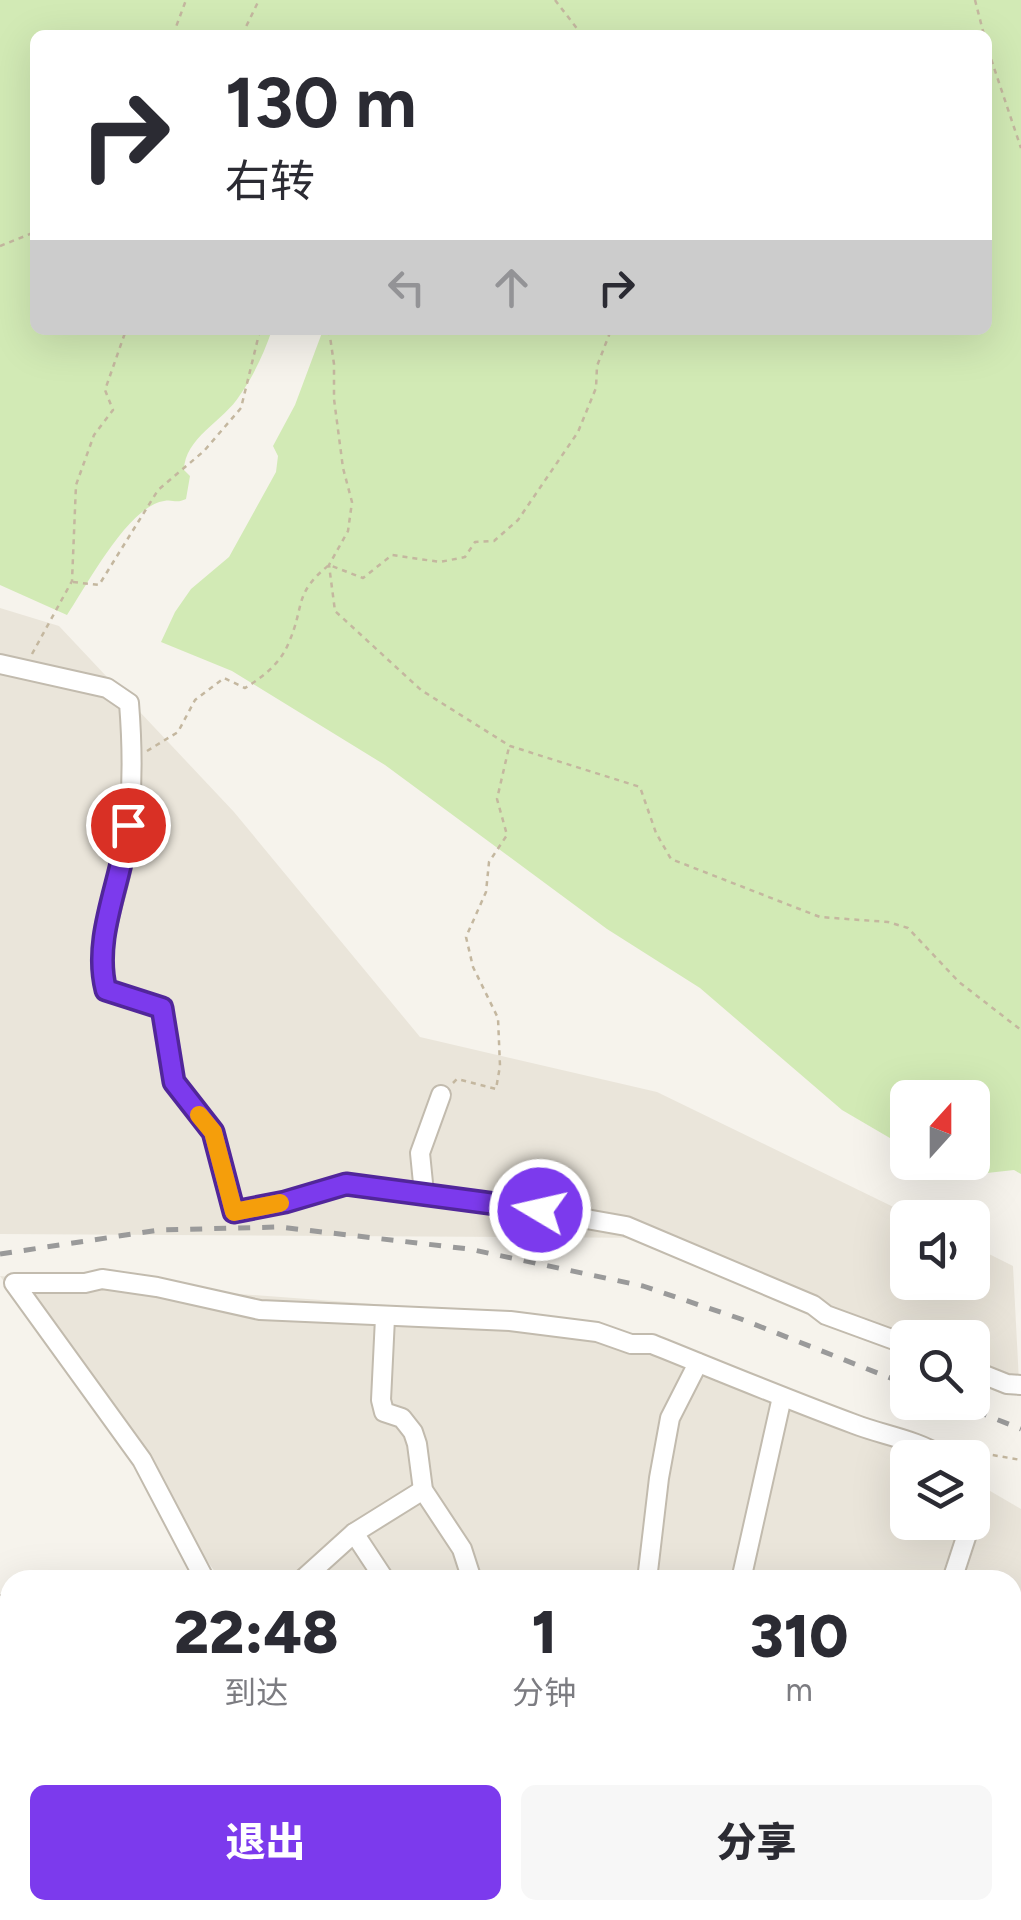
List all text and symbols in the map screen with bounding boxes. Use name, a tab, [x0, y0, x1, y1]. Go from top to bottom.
text: 130 m	[225, 60, 417, 145]
icon: right	[60, 70, 190, 200]
text: 右转	[225, 154, 315, 208]
icon: left	[379, 260, 434, 315]
icon: ahead	[484, 260, 539, 315]
icon: right	[589, 260, 644, 315]
pin	[86, 783, 171, 868]
icon: arrive	[101, 798, 156, 853]
north arrow	[890, 1080, 990, 1180]
map controls	[890, 1080, 990, 1540]
position arrow	[488, 1158, 592, 1262]
button: sound	[890, 1200, 990, 1300]
button: search	[890, 1320, 990, 1420]
button: layers	[890, 1440, 990, 1540]
text: 22:48	[174, 1596, 339, 1668]
text: 1	[532, 1596, 557, 1668]
text: 310	[750, 1600, 848, 1672]
text: m	[786, 1671, 813, 1709]
text: 到达	[224, 1674, 288, 1712]
text: 分钟	[512, 1674, 576, 1712]
button: 退出	[30, 1785, 501, 1900]
button: 分享	[521, 1785, 992, 1900]

